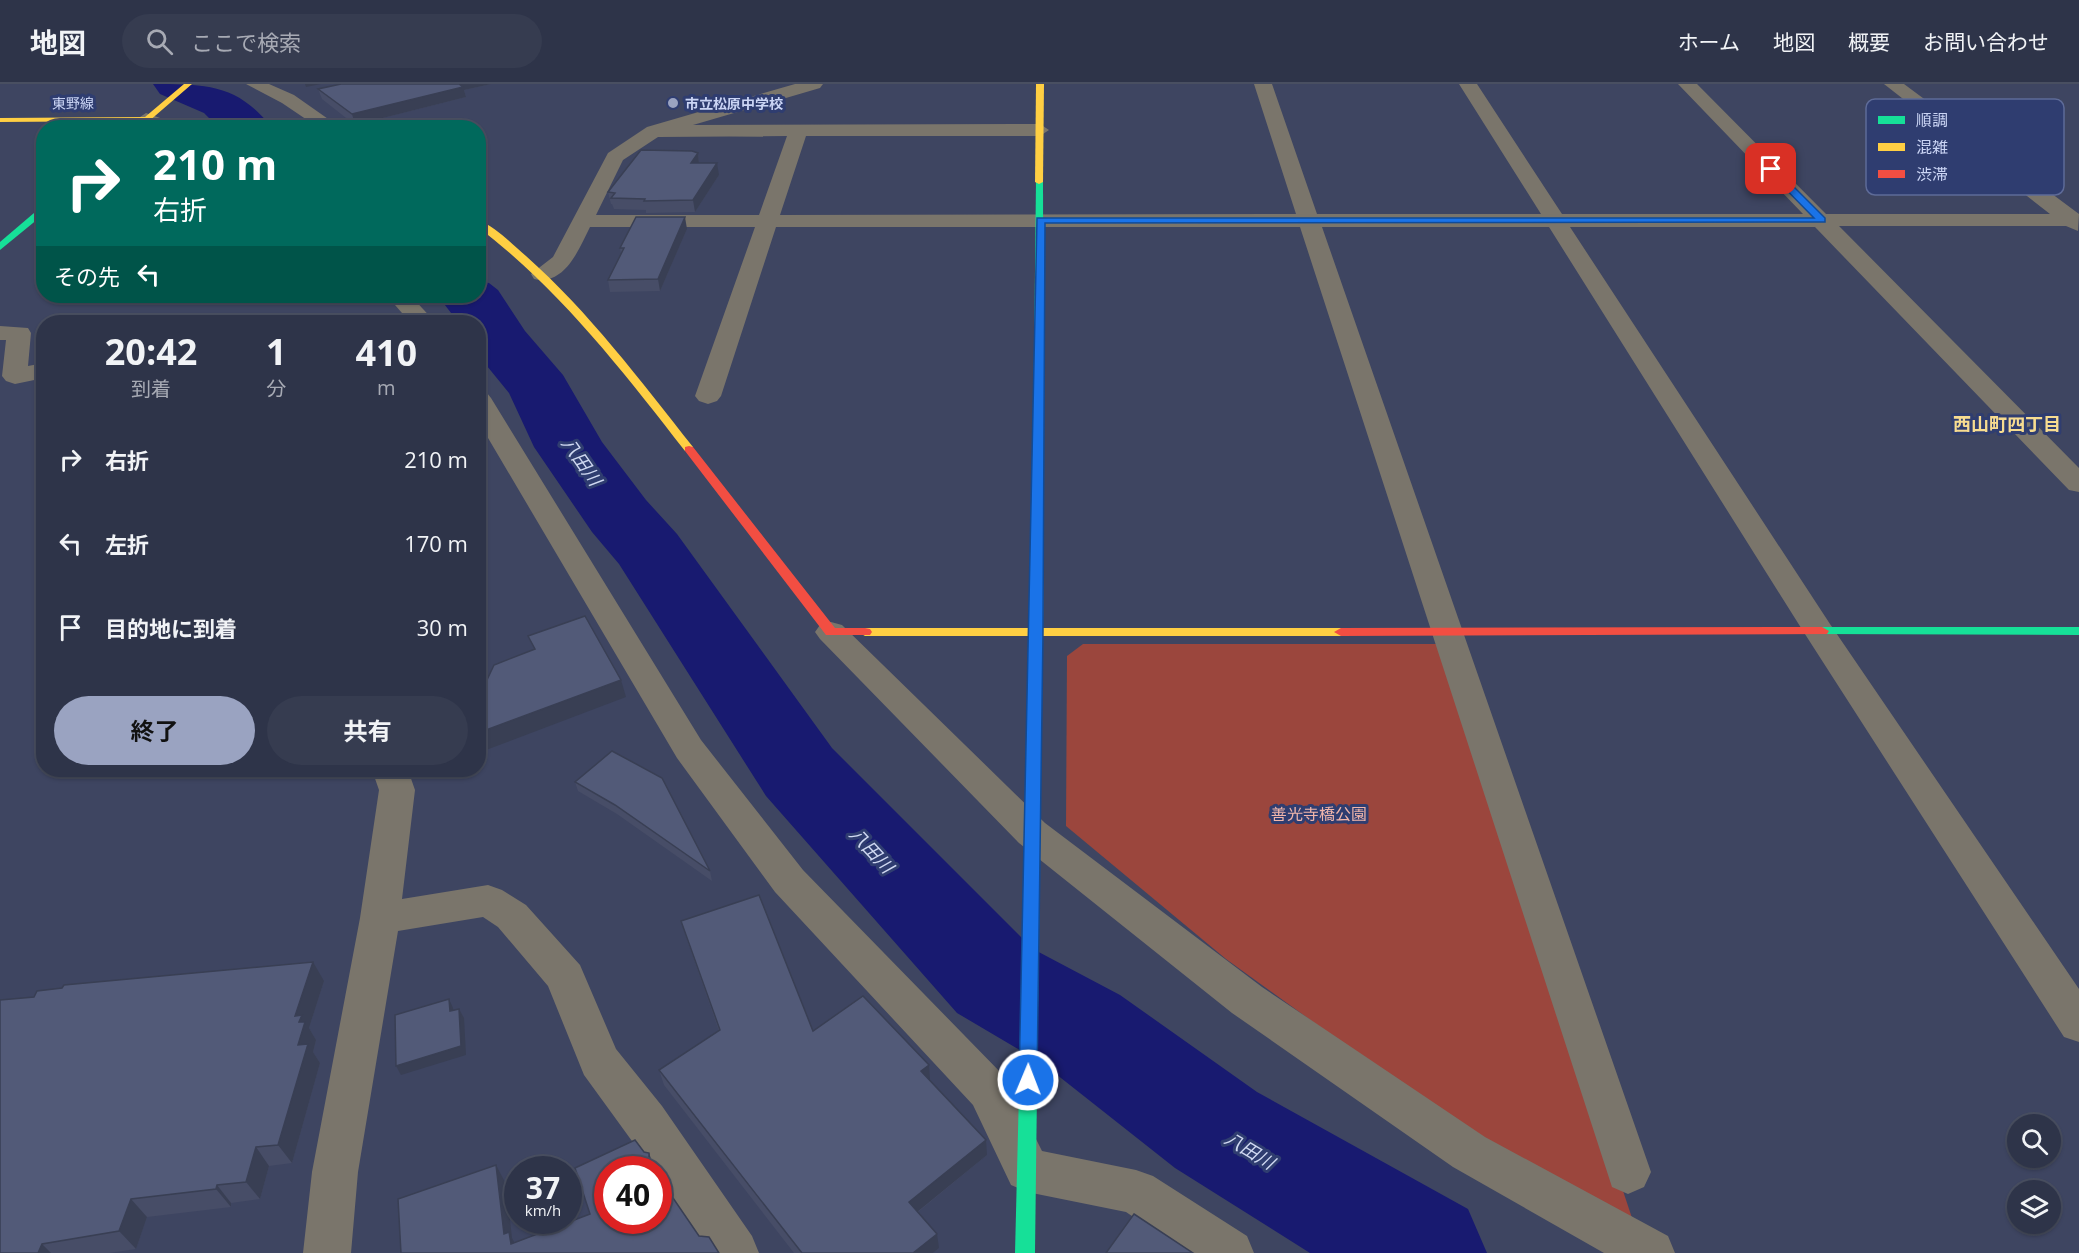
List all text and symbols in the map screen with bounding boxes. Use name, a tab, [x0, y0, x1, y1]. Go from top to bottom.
search box	[122, 14, 542, 68]
text: 地図	[30, 23, 86, 61]
icon: search	[143, 25, 176, 58]
text: ここで検索	[191, 27, 301, 57]
text: ホーム	[1678, 28, 1740, 56]
text: 地図	[1773, 28, 1815, 56]
text: 概要	[1848, 28, 1890, 56]
text: お問い合わせ	[1923, 28, 2049, 56]
street label: 東野線	[52, 93, 94, 113]
place label: 市立松原中学校	[685, 94, 783, 113]
marker: 市立松原中学校	[666, 96, 680, 110]
legend	[1866, 99, 2064, 195]
text: 順調	[1916, 109, 1948, 131]
text: 210 m	[153, 135, 277, 192]
text: 混雑	[1916, 136, 1948, 158]
pin	[1745, 143, 1796, 194]
icon: right	[54, 144, 132, 222]
icon: arrive	[1754, 152, 1787, 185]
text: 渋滞	[1916, 163, 1948, 185]
text: 右折	[153, 191, 207, 228]
icon: left	[132, 258, 165, 291]
text: その先	[54, 261, 120, 291]
text: 20:42	[105, 327, 197, 376]
text: 1	[266, 327, 287, 376]
text: 410	[355, 328, 417, 377]
text: m	[377, 374, 396, 401]
text: 到着	[131, 375, 171, 402]
text: 分	[266, 375, 286, 402]
district label: 西山町四丁目	[1953, 412, 2061, 436]
water label: 八田川	[557, 432, 608, 492]
icon: right	[54, 443, 87, 476]
text: 210 m	[404, 444, 468, 474]
text: 右折	[105, 445, 149, 475]
icon: left	[54, 527, 87, 560]
text: 170 m	[404, 528, 468, 558]
text: 左折	[105, 529, 149, 559]
icon: arrive	[54, 611, 87, 644]
text: 30 m	[417, 612, 468, 642]
text: 目的地に到着	[105, 613, 237, 643]
button: 終了	[54, 696, 255, 765]
button: 共有	[267, 696, 468, 765]
park label: 善光寺橋公園	[1271, 803, 1367, 825]
water label: 八田川	[845, 822, 901, 879]
position arrow	[996, 1048, 1060, 1112]
map controls	[2007, 1114, 2061, 1234]
button: search	[2007, 1114, 2061, 1168]
water label: 八田川	[1221, 1126, 1281, 1175]
speed limit sign: 40	[594, 1156, 672, 1234]
text: 37	[526, 1167, 560, 1208]
button: layers	[2007, 1180, 2061, 1234]
text: km/h	[525, 1200, 561, 1220]

